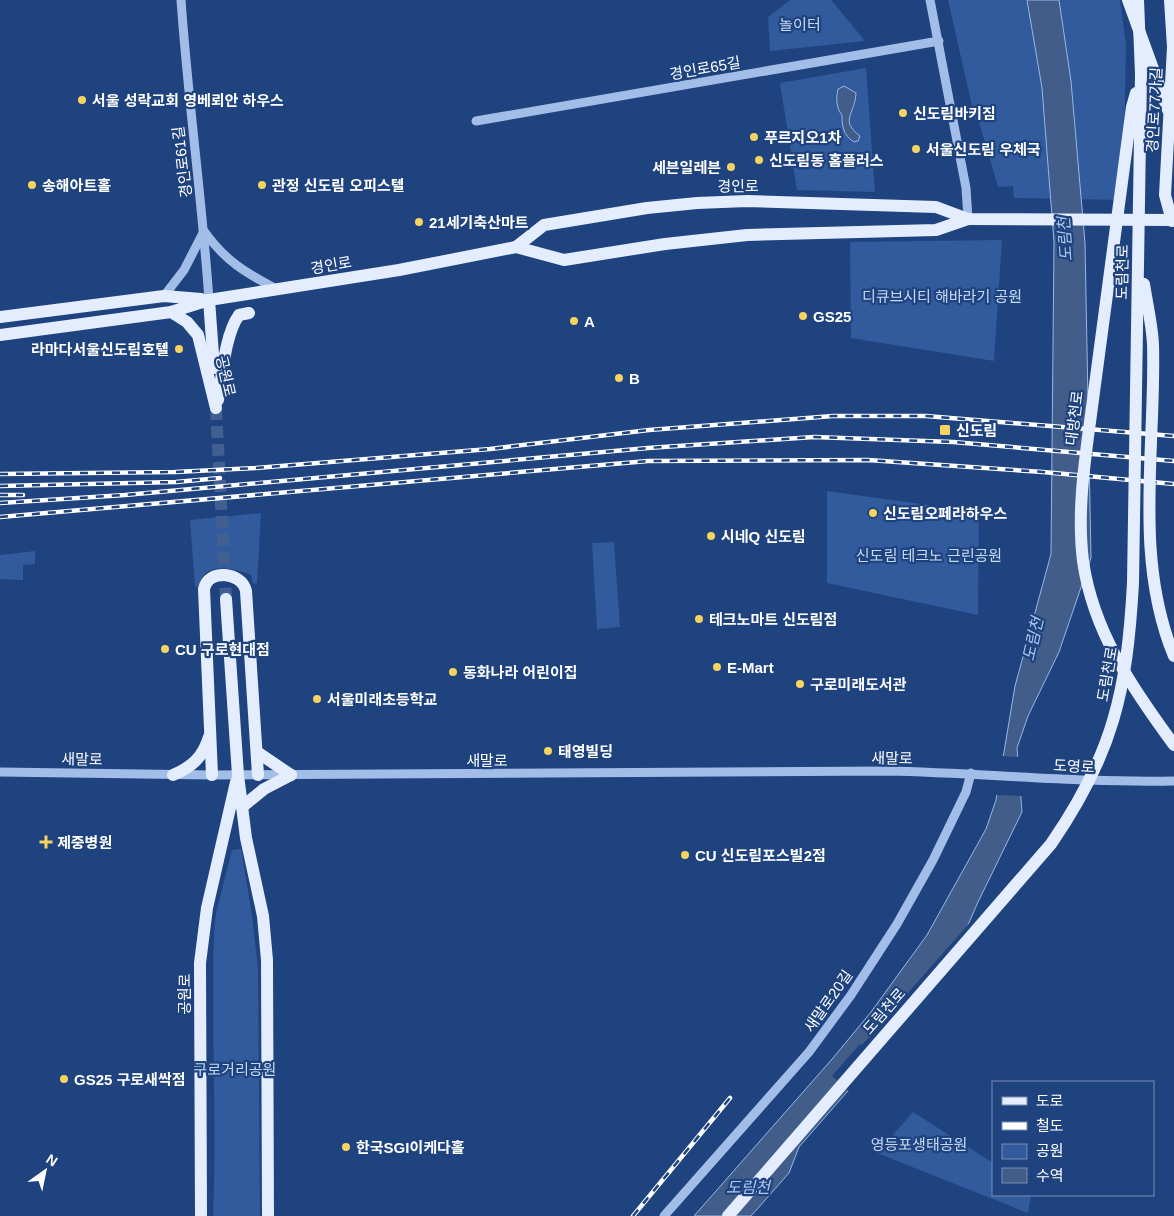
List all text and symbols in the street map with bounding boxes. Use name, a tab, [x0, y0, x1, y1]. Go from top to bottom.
park label: 놀이터	[779, 16, 821, 33]
street label: 경인로65길	[668, 53, 742, 83]
street label: 경인로77가길	[1143, 67, 1165, 153]
place label: 서울 성락교회 영베뢰안 하우스	[92, 92, 284, 109]
marker: 서울 성락교회 영베뢰안 하우스	[76, 94, 88, 106]
place label: 신도림바키짐	[913, 105, 996, 122]
marker: 신도림바키짐	[897, 107, 909, 119]
street label: 경인로61길	[169, 125, 195, 199]
place label: 푸르지오1차	[764, 129, 842, 146]
marker: 푸르지오1차	[748, 131, 760, 143]
place label: 서울신도림 우체국	[926, 141, 1041, 158]
marker: 서울신도림 우체국	[910, 143, 922, 155]
place label: 신도림동 홈플러스	[769, 152, 884, 169]
marker: 신도림동 홈플러스	[753, 154, 765, 166]
place label: 세븐일레븐	[652, 159, 721, 176]
marker: 세븐일레븐	[725, 161, 737, 173]
place label: 송해아트홀	[42, 177, 111, 194]
place label: 관정 신도림 오피스텔	[272, 177, 405, 194]
street label: 경인로	[717, 177, 759, 195]
marker: 송해아트홀	[26, 179, 38, 191]
marker: 관정 신도림 오피스텔	[256, 179, 268, 191]
place label: 21세기축산마트	[429, 214, 529, 231]
water label: 도림천	[1055, 214, 1075, 262]
marker: 21세기축산마트	[413, 216, 425, 228]
street label: 도림천로	[1113, 244, 1131, 300]
street label: 경인로	[309, 253, 353, 277]
park label: 디큐브시티 해바라기 공원	[862, 288, 1022, 305]
place label: GS25	[813, 308, 851, 325]
marker: GS25	[797, 310, 809, 322]
place label: A	[584, 313, 595, 330]
marker: A	[568, 315, 580, 327]
place label: 라마다서울신도림호텔	[31, 341, 169, 358]
marker: 라마다서울신도림호텔	[173, 343, 185, 355]
street label: 공원로	[213, 354, 239, 398]
place label: B	[629, 370, 640, 387]
marker: B	[613, 372, 625, 384]
street label: 대방천로	[1062, 390, 1086, 446]
place label: 신도림	[956, 422, 997, 439]
marker: 신도림	[938, 423, 952, 437]
place label: 신도림오페라하우스	[883, 505, 1007, 522]
marker: 신도림오페라하우스	[867, 507, 879, 519]
place label: 시네Q 신도림	[721, 528, 806, 545]
marker: 시네Q 신도림	[705, 530, 717, 542]
park label: 신도림 테크노 근린공원	[856, 547, 1002, 564]
place label: 테크노마트 신도림점	[709, 611, 837, 628]
marker: 테크노마트 신도림점	[693, 613, 705, 625]
water label: 도림천	[1020, 613, 1047, 662]
place label: CU 구로현대점	[175, 641, 270, 658]
marker: CU 구로현대점	[159, 643, 171, 655]
street label: 도림천로	[1094, 645, 1120, 703]
place label: E-Mart	[727, 659, 774, 676]
marker: E-Mart	[711, 661, 723, 673]
place label: 동화나라 어린이집	[463, 664, 578, 681]
marker: 동화나라 어린이집	[447, 666, 459, 678]
place label: 구로미래도서관	[810, 676, 907, 693]
marker: 구로미래도서관	[794, 678, 806, 690]
place label: 서울미래초등학교	[327, 691, 438, 708]
marker: 서울미래초등학교	[311, 693, 323, 705]
place label: 태영빌딩	[558, 743, 613, 760]
marker: 태영빌딩	[542, 745, 554, 757]
street label: 새말로	[871, 749, 913, 767]
street label: 새말로	[61, 750, 103, 768]
street label: 새말로	[466, 752, 508, 769]
street label: 도영로	[1053, 756, 1095, 776]
place label: 제중병원	[57, 834, 112, 851]
marker: 제중병원	[39, 835, 53, 849]
place label: CU 신도림포스빌2점	[695, 847, 826, 864]
marker: CU 신도림포스빌2점	[679, 849, 691, 861]
street label: 새말로20길	[800, 967, 856, 1035]
street label: 공원로	[176, 973, 193, 1015]
street label: 도림천로	[859, 985, 909, 1037]
park label: 구로거리공원	[194, 1061, 276, 1078]
place label: GS25 구로새싹점	[74, 1071, 186, 1088]
marker: GS25 구로새싹점	[58, 1073, 70, 1085]
legend	[992, 1081, 1154, 1196]
text: 도로	[1036, 1092, 1064, 1109]
text: 철도	[1036, 1117, 1064, 1134]
park label: 영등포생태공원	[871, 1136, 967, 1153]
place label: 한국SGI이케다홀	[356, 1139, 465, 1156]
marker: 한국SGI이케다홀	[340, 1141, 352, 1153]
text: 공원	[1036, 1142, 1064, 1159]
north arrow	[20, 1146, 70, 1196]
text: N	[43, 1151, 61, 1170]
text: 수역	[1036, 1167, 1064, 1184]
water label: 도림천	[726, 1179, 772, 1196]

